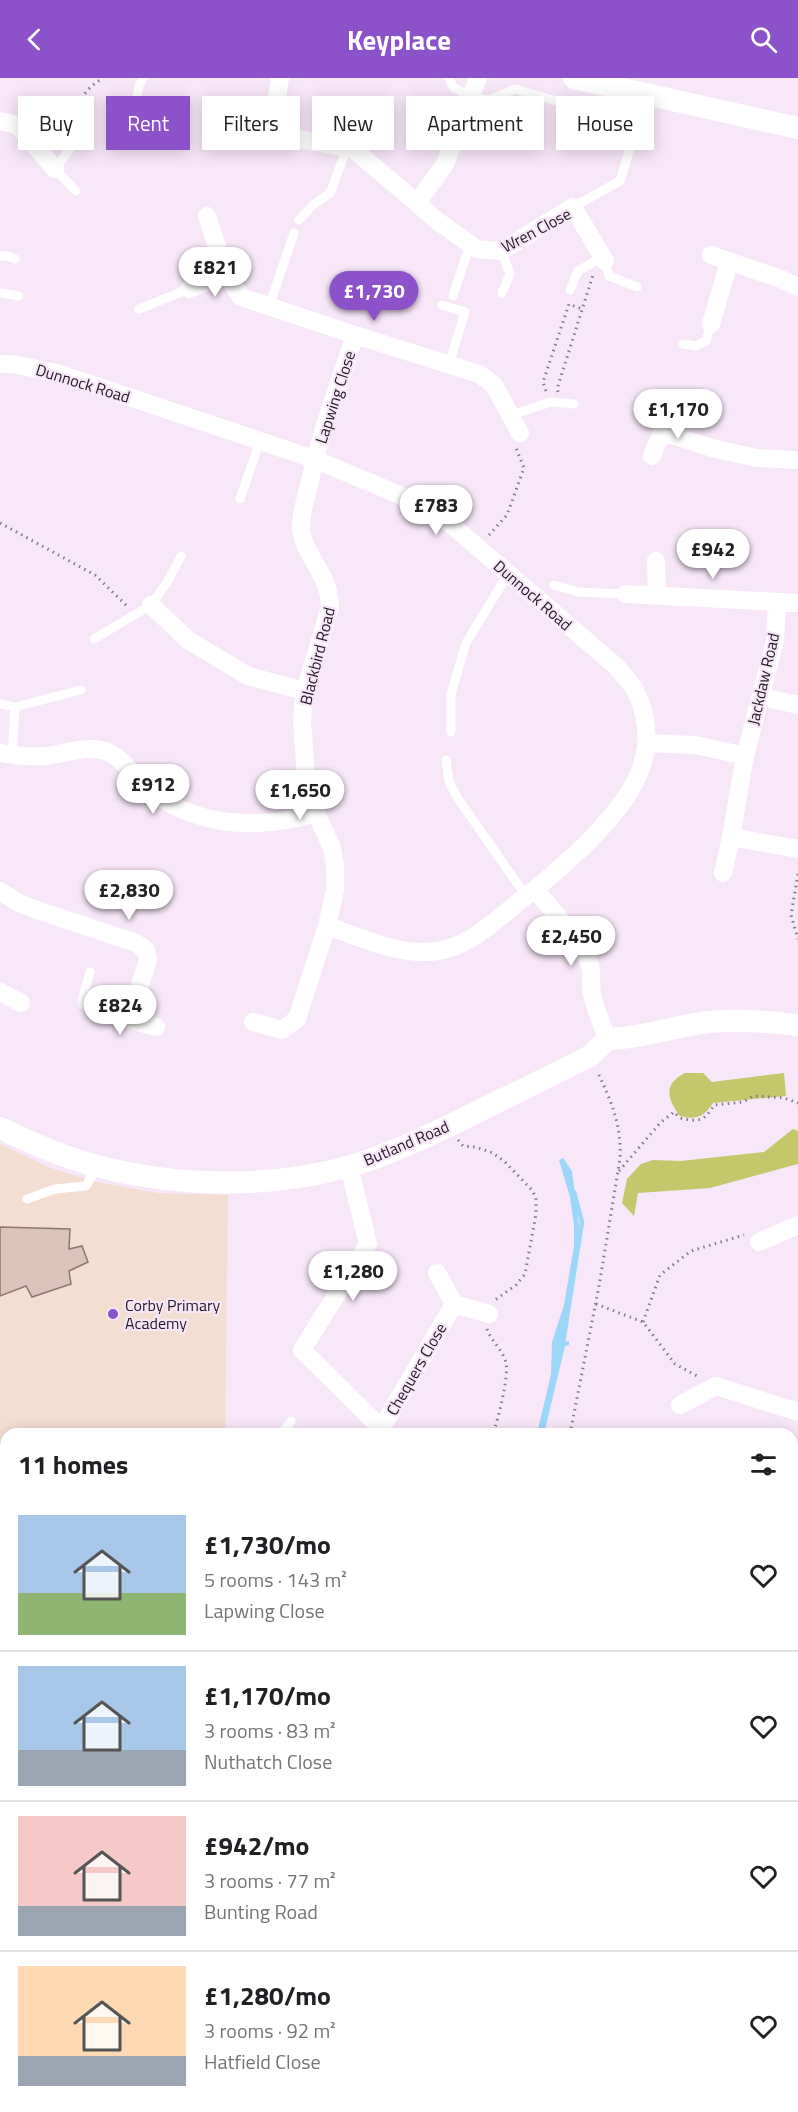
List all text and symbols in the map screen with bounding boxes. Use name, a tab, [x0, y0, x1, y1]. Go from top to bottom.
text: Keyplace	[347, 19, 451, 60]
icon: back	[18, 23, 51, 56]
icon: search	[747, 23, 780, 56]
chip: Buy	[18, 96, 94, 150]
chip: Rent	[106, 96, 190, 150]
chip: Filters	[202, 96, 300, 150]
chip: New	[312, 96, 394, 150]
chip: Apartment	[406, 96, 544, 150]
chip: House	[556, 96, 654, 150]
street label: Wren Close	[497, 202, 575, 258]
pin: £821	[179, 247, 251, 298]
text: £821	[193, 251, 237, 282]
pin: £1,730	[325, 271, 423, 322]
text: £1,730	[343, 275, 405, 306]
street label: Lapwing Close	[309, 347, 361, 447]
street label: Dunnock Road	[33, 357, 133, 409]
pin: £1,170	[629, 389, 727, 440]
text: £1,170	[647, 393, 709, 424]
pin: £783	[400, 485, 472, 536]
text: £783	[414, 489, 458, 520]
pin: £942	[677, 529, 749, 580]
text: £942	[691, 533, 735, 564]
street label: Dunnock Road	[488, 554, 578, 636]
street label: Blackbird Road	[293, 605, 341, 707]
street label: Jackdaw Road	[741, 631, 785, 727]
pin: £912	[117, 764, 189, 815]
text: £912	[131, 768, 175, 799]
pin: £1,650	[251, 770, 349, 821]
text: £1,650	[269, 774, 331, 805]
pin: £2,830	[80, 870, 178, 921]
text: £2,830	[98, 874, 160, 905]
pin: £2,450	[522, 916, 620, 967]
text: £2,450	[540, 920, 602, 951]
pin: £824	[84, 985, 156, 1036]
text: £824	[98, 989, 142, 1020]
street label: Butland Road	[359, 1114, 453, 1172]
pin: £1,280	[304, 1251, 402, 1302]
text: £1,280	[322, 1255, 384, 1286]
place label: Corby Primary Academy	[125, 1293, 221, 1335]
marker: Corby Primary Academy	[106, 1307, 120, 1321]
street label: Chequers Close	[380, 1318, 452, 1420]
text: 11 homes	[18, 1445, 128, 1484]
icon: filters	[747, 1448, 780, 1481]
text: £1,730/mo	[204, 1525, 331, 1564]
icon: home	[66, 1539, 138, 1611]
icon: heart	[747, 1559, 780, 1592]
text: 5 rooms · 143 m²	[204, 1564, 347, 1595]
text: Lapwing Close	[204, 1595, 325, 1626]
text: £1,170/mo	[204, 1676, 331, 1715]
icon: home	[66, 1690, 138, 1762]
icon: heart	[747, 1710, 780, 1743]
text: 3 rooms · 83 m²	[204, 1715, 336, 1746]
text: Nuthatch Close	[204, 1746, 332, 1777]
text: £942/mo	[204, 1826, 309, 1865]
icon: home	[66, 1840, 138, 1912]
icon: heart	[747, 1860, 780, 1893]
text: 3 rooms · 77 m²	[204, 1865, 336, 1896]
text: Bunting Road	[204, 1896, 318, 1927]
text: £1,280/mo	[204, 1976, 331, 2015]
icon: home	[66, 1990, 138, 2062]
icon: heart	[747, 2010, 780, 2043]
text: 3 rooms · 92 m²	[204, 2015, 336, 2046]
text: Hatfield Close	[204, 2046, 321, 2077]

